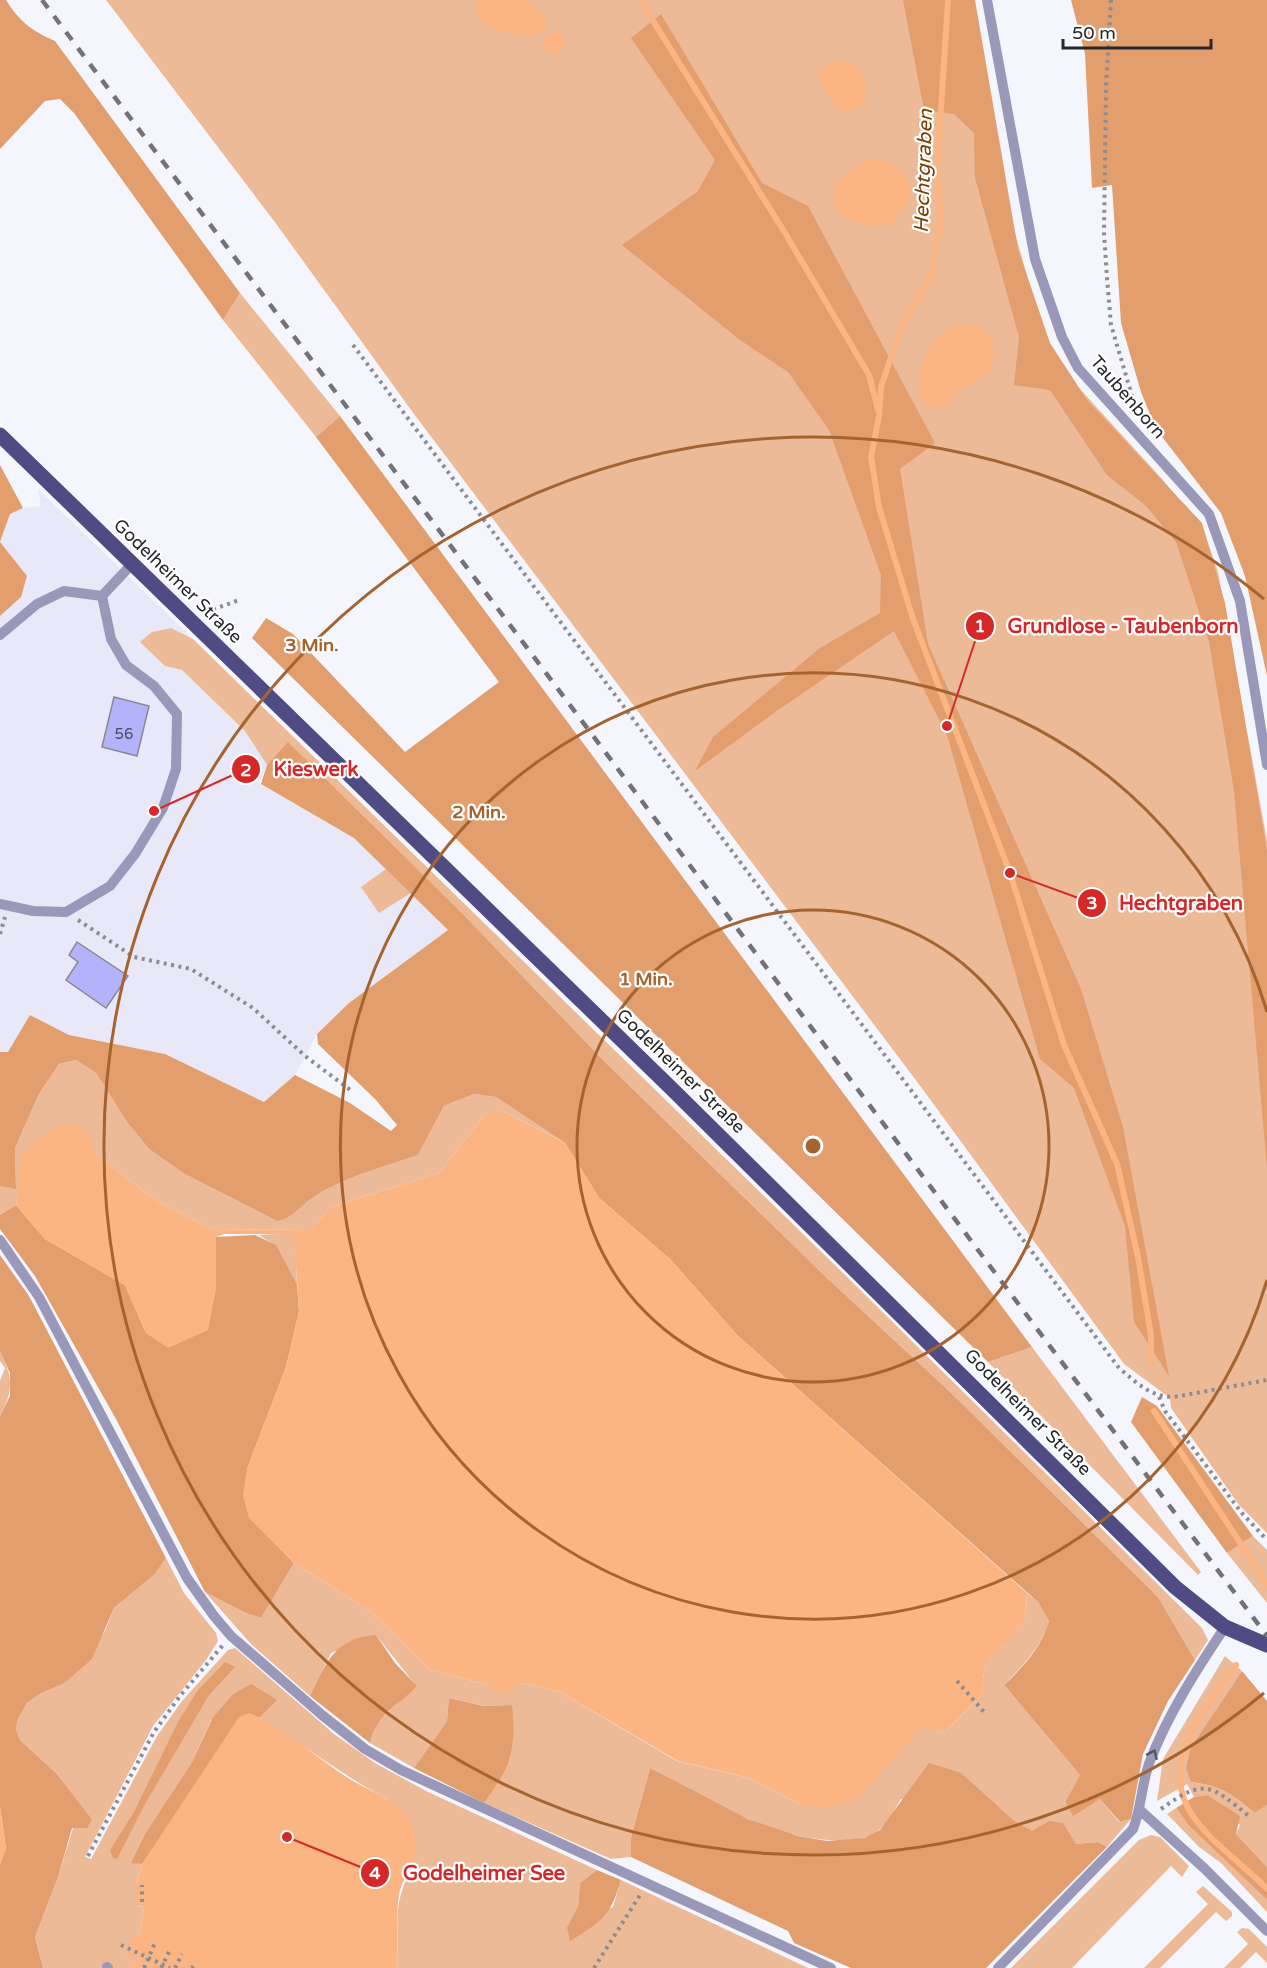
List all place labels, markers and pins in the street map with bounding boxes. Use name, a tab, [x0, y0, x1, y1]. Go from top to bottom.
callout: Grundlose - Taubenborn	[965, 607, 1250, 645]
callout: Kieswerk	[231, 750, 370, 788]
callout: Hechtgraben	[1077, 884, 1255, 922]
centre of rings	[803, 1136, 823, 1156]
callout: Godelheimer See	[360, 1854, 577, 1892]

